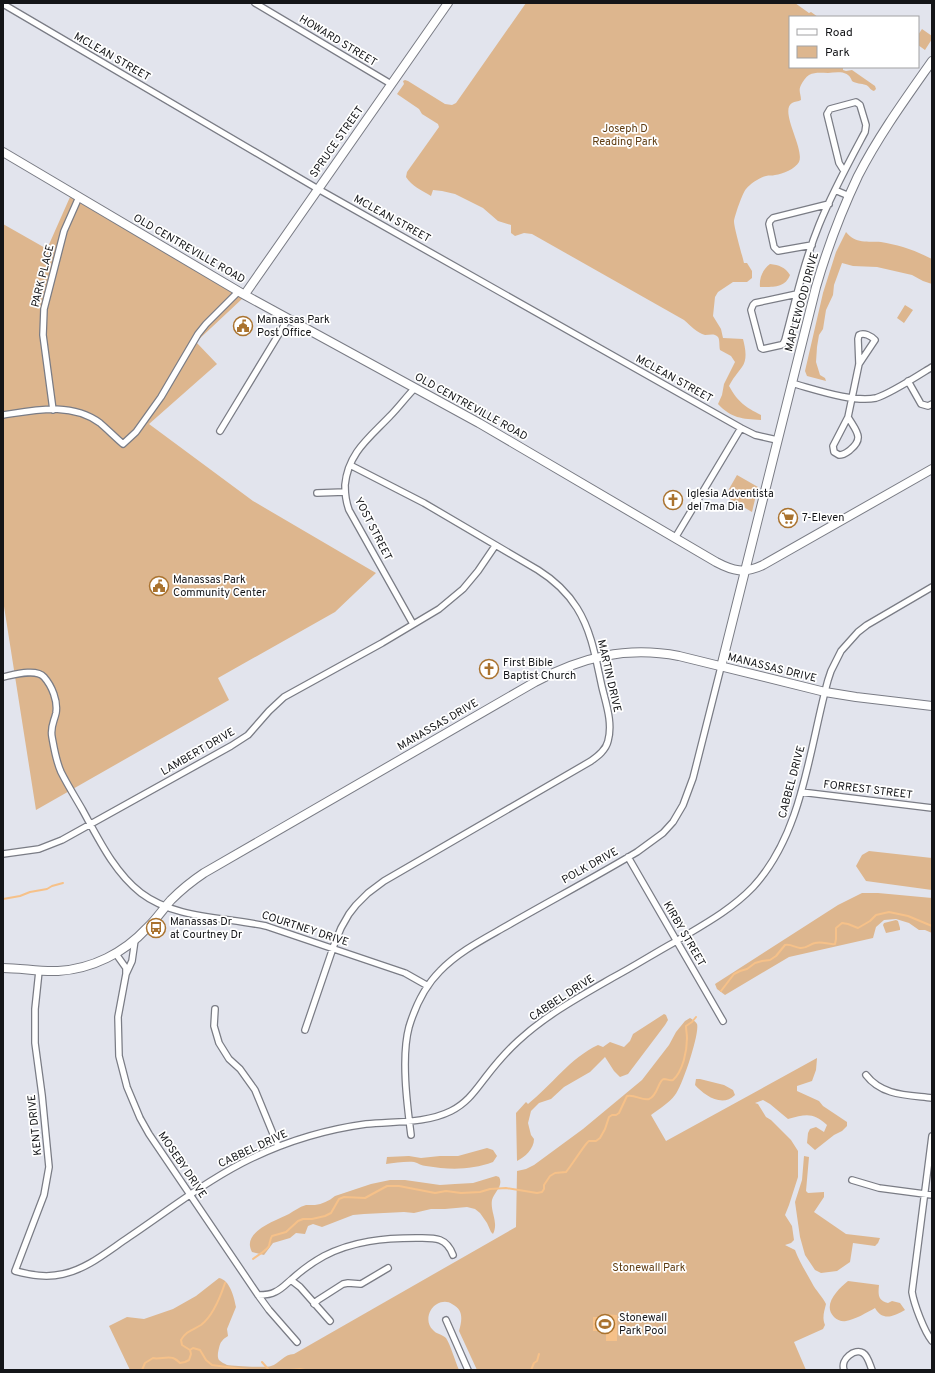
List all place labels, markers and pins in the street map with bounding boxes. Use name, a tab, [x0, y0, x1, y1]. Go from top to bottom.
place label: Manassas Park Post Office	[257, 313, 330, 340]
public building icon: Manassas Park Post Office	[232, 315, 254, 337]
place label: Iglesia Adventista del 7ma Dia	[687, 487, 774, 514]
church icon: Iglesia Adventista del 7ma Dia	[662, 489, 684, 511]
supermarket icon: 7-Eleven	[777, 507, 799, 529]
place label: 7-Eleven	[802, 511, 844, 525]
place label: Manassas Park Community Center	[173, 573, 267, 600]
public building icon: Manassas Park Community Center	[148, 575, 170, 597]
place label: First Bible Baptist Church	[503, 656, 576, 683]
church icon: First Bible Baptist Church	[478, 658, 500, 680]
place label: Manassas Dr at Courtney Dr	[170, 915, 243, 942]
bus stop icon: Manassas Dr at Courtney Dr	[145, 917, 167, 939]
place label: Stonewall Park Pool	[619, 1311, 667, 1338]
sports icon: Stonewall Park Pool	[594, 1313, 616, 1335]

